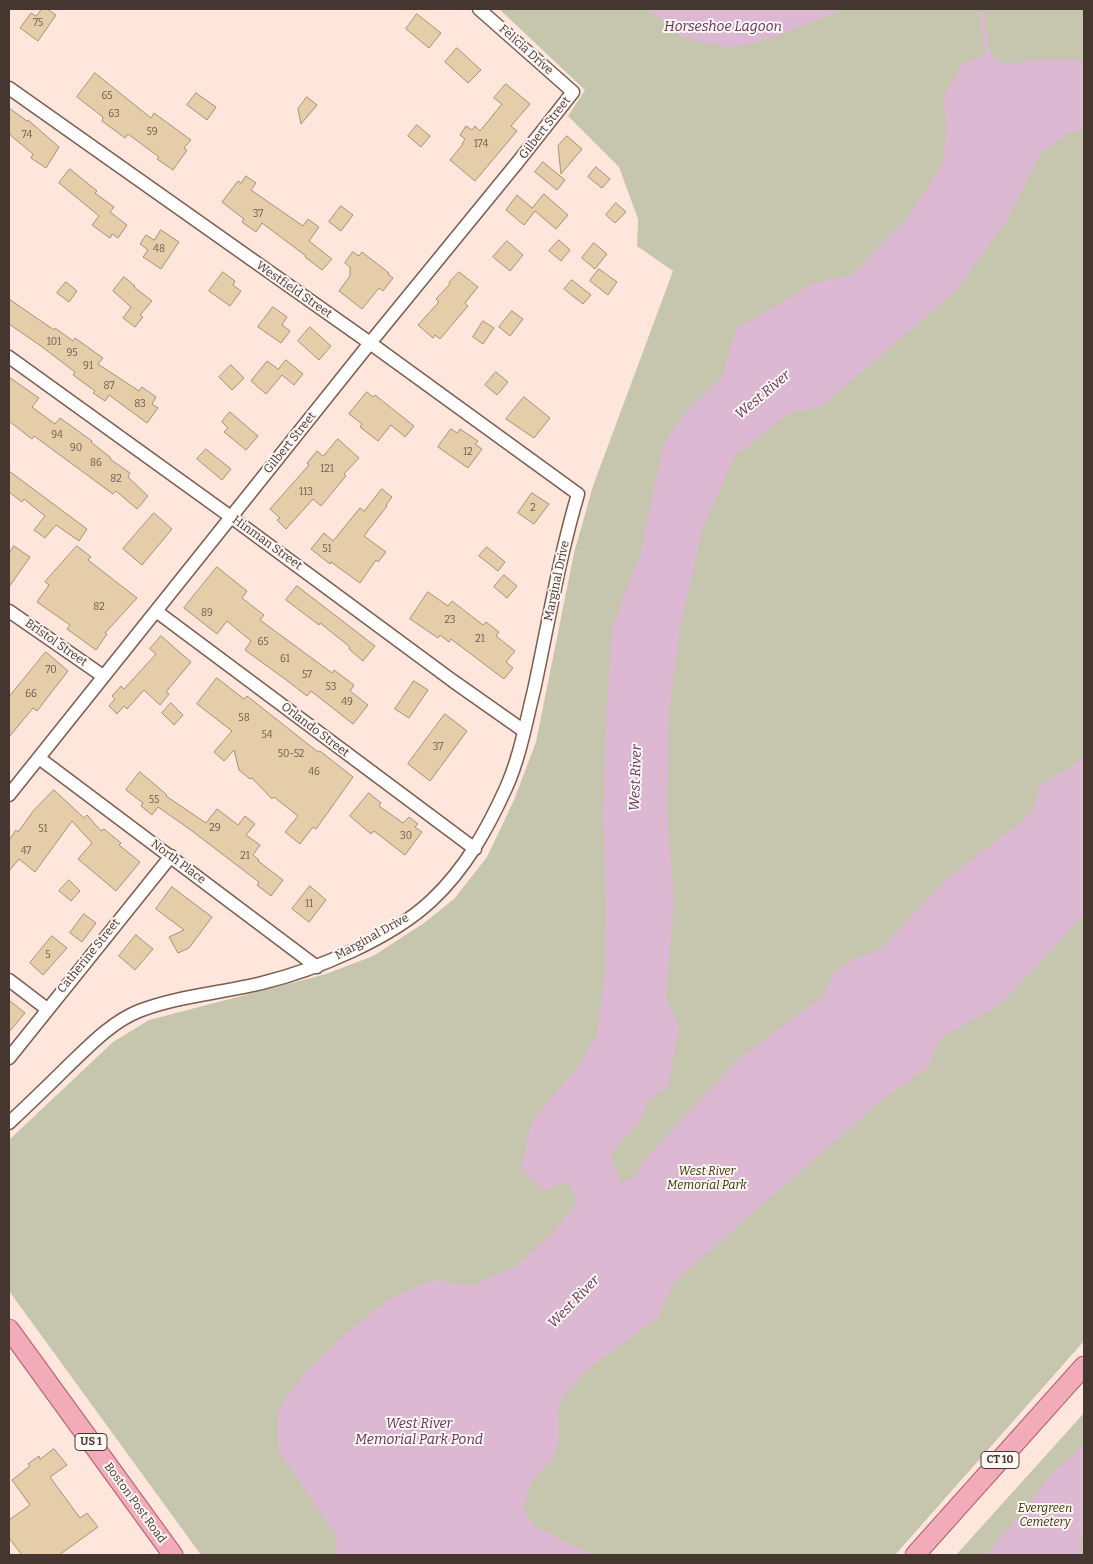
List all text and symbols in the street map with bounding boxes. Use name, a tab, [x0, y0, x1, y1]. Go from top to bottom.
house number: 75	[33, 17, 43, 29]
water label: Horseshoe Lagoon	[664, 19, 782, 35]
street label: Felicia Drive	[496, 22, 556, 78]
house number: 65	[101, 90, 113, 102]
street label: Gilbert Street	[516, 94, 574, 162]
house number: 63	[108, 108, 120, 120]
house number: 59	[146, 126, 158, 138]
house number: 74	[22, 129, 32, 141]
house number: 174	[474, 138, 488, 150]
house number: 37	[253, 208, 263, 220]
house number: 48	[153, 243, 165, 255]
street label: Westfield Street	[253, 258, 335, 322]
house number: 101	[47, 336, 61, 348]
house number: 95	[66, 347, 78, 359]
house number: 91	[83, 360, 93, 372]
water label: West River	[732, 367, 794, 423]
house number: 87	[103, 380, 115, 392]
house number: 83	[134, 398, 146, 410]
street label: Gilbert Street	[261, 409, 319, 477]
house number: 94	[51, 429, 63, 441]
house number: 90	[70, 442, 82, 454]
house number: 12	[463, 446, 473, 458]
house number: 86	[90, 457, 102, 469]
house number: 121	[320, 463, 334, 475]
house number: 82	[110, 473, 122, 485]
house number: 113	[299, 486, 313, 498]
house number: 2	[530, 502, 536, 514]
street label: Hinman Street	[229, 513, 305, 573]
street label: Marginal Drive	[541, 539, 573, 623]
house number: 51	[322, 543, 332, 555]
house number: 82	[93, 601, 105, 613]
house number: 89	[201, 607, 213, 619]
house number: 23	[444, 614, 456, 626]
street label: Bristol Street	[22, 616, 90, 670]
house number: 21	[475, 633, 485, 645]
house number: 65	[257, 636, 269, 648]
house number: 61	[280, 653, 290, 665]
house number: 70	[45, 664, 57, 676]
house number: 57	[302, 669, 312, 681]
house number: 53	[326, 681, 336, 693]
house number: 66	[25, 688, 37, 700]
house number: 49	[341, 696, 353, 708]
street label: Orlando Street	[278, 700, 352, 760]
house number: 58	[238, 712, 250, 724]
house number: 54	[261, 729, 273, 741]
house number: 37	[433, 741, 443, 753]
water label: West River	[626, 745, 646, 811]
house number: 50-52	[278, 748, 304, 760]
house number: 46	[308, 766, 320, 778]
house number: 55	[149, 794, 159, 806]
house number: 29	[209, 822, 221, 834]
house number: 51	[38, 823, 48, 835]
house number: 30	[400, 830, 412, 842]
street label: North Place	[148, 837, 208, 887]
house number: 47	[21, 845, 31, 857]
house number: 21	[240, 850, 250, 862]
house number: 11	[305, 898, 313, 910]
street label: Marginal Drive	[333, 911, 411, 963]
street label: Catherine Street	[55, 916, 123, 996]
house number: 5	[45, 949, 51, 961]
park label: West River Memorial Park	[667, 1165, 747, 1193]
water label: West River	[545, 1272, 603, 1332]
water label: West River Memorial Park Pond	[355, 1416, 483, 1448]
road number: US 1	[75, 1434, 107, 1450]
road number: CT 10	[981, 1452, 1019, 1468]
street label: Boston Post Road	[101, 1460, 169, 1546]
park label: Evergreen Cemetery	[1018, 1502, 1072, 1530]

